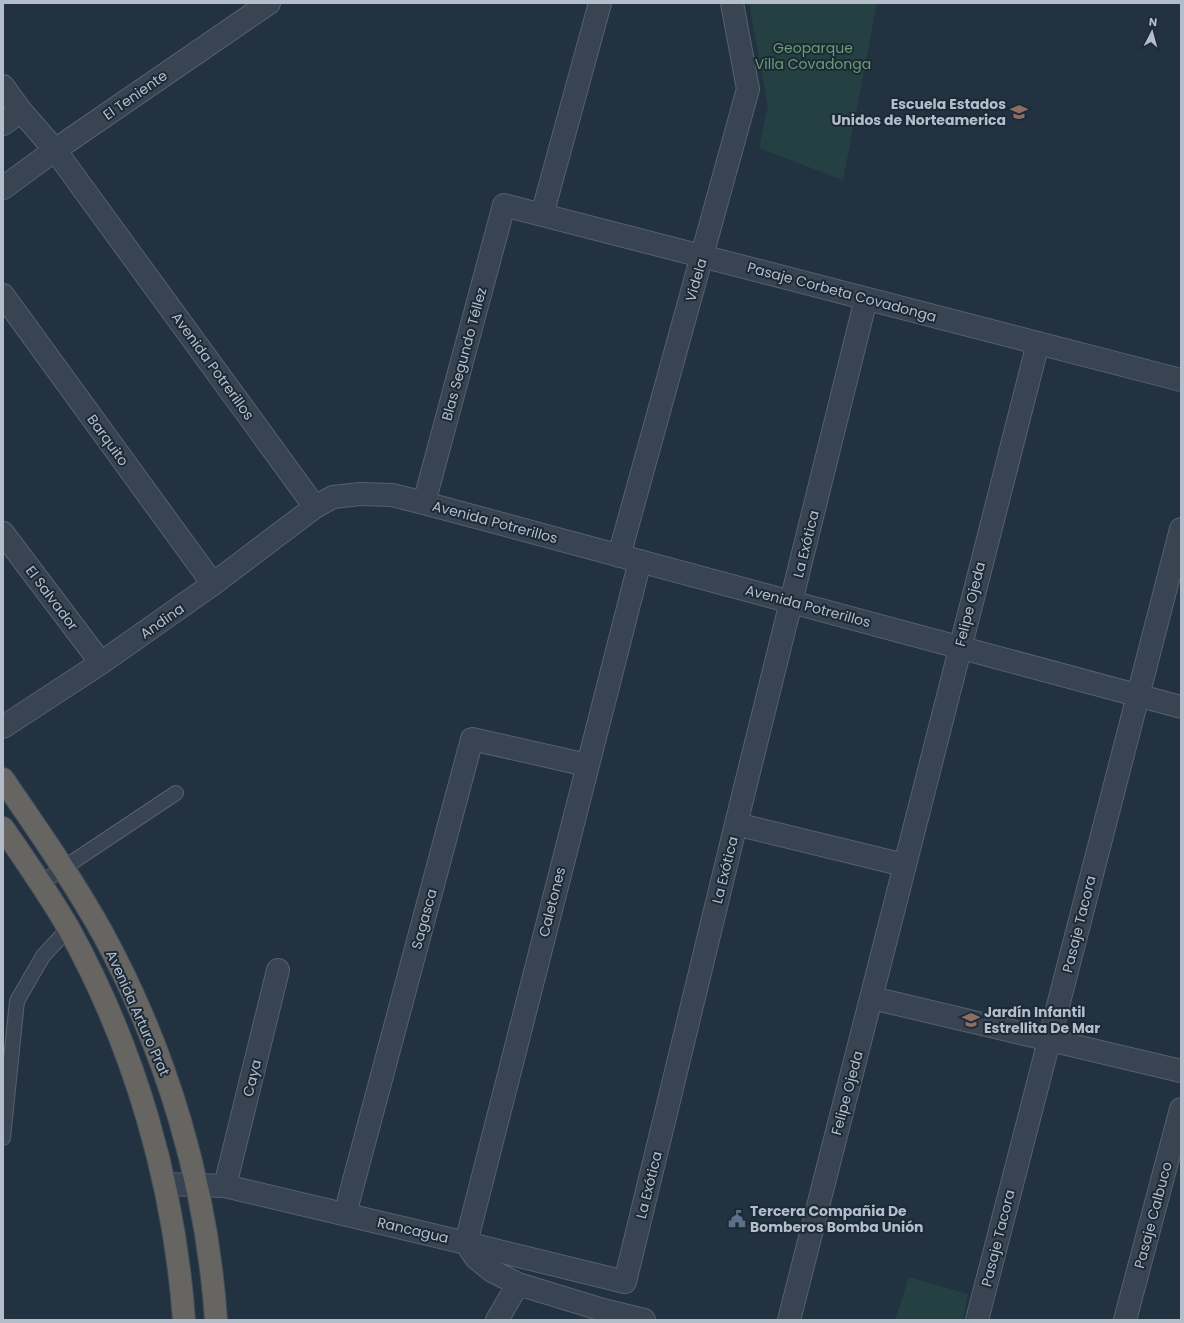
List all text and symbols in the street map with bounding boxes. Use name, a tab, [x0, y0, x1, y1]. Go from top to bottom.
north arrow	[1132, 12, 1172, 52]
text: N	[1148, 14, 1158, 30]
park label: Geoparque Villa Covadonga	[755, 38, 871, 74]
street label: El Teniente	[99, 65, 171, 125]
place label: Escuela Estados Unidos de Norteamerica	[831, 94, 1006, 130]
school or university icon: Escuela Estados Unidos de Norteamerica	[1009, 102, 1029, 122]
street label: Videla	[680, 256, 712, 304]
street label: Pasaje Corbeta Covadonga	[745, 257, 939, 327]
street label: Blas Segundo Téllez	[437, 285, 491, 423]
street label: Avenida Potrerillos	[167, 308, 259, 424]
street label: Barquito	[83, 410, 134, 470]
street label: Avenida Potrerillos	[430, 496, 560, 548]
street label: La Exótica	[788, 508, 824, 580]
street label: Felipe Ojeda	[950, 560, 990, 648]
street label: El Salvador	[21, 561, 83, 635]
street label: Avenida Potrerillos	[743, 580, 873, 632]
street label: Andina	[136, 599, 188, 643]
street label: La Exótica	[707, 834, 743, 906]
street label: Caletones	[534, 865, 570, 939]
street label: Pasaje Tacora	[1057, 873, 1101, 975]
street label: Sagasca	[406, 887, 442, 951]
street label: Avenida Arturo Prat	[101, 947, 175, 1079]
place label: Jardín Infantil Estrellita De Mar	[984, 1002, 1100, 1038]
school or university icon: Jardín Infantil Estrellita De Mar	[961, 1010, 981, 1030]
street label: Felipe Ojeda	[826, 1049, 868, 1137]
street label: Caya	[238, 1057, 266, 1099]
street label: La Exótica	[631, 1149, 667, 1221]
street label: Pasaje Calbuco	[1129, 1159, 1177, 1271]
street label: Pasaje Tacora	[976, 1187, 1020, 1289]
place label: Tercera Compañia De Bomberos Bomba Unión	[750, 1201, 924, 1237]
public building icon: Tercera Compañia De Bomberos Bomba Unión	[727, 1209, 747, 1229]
street label: Rancagua	[375, 1212, 451, 1248]

